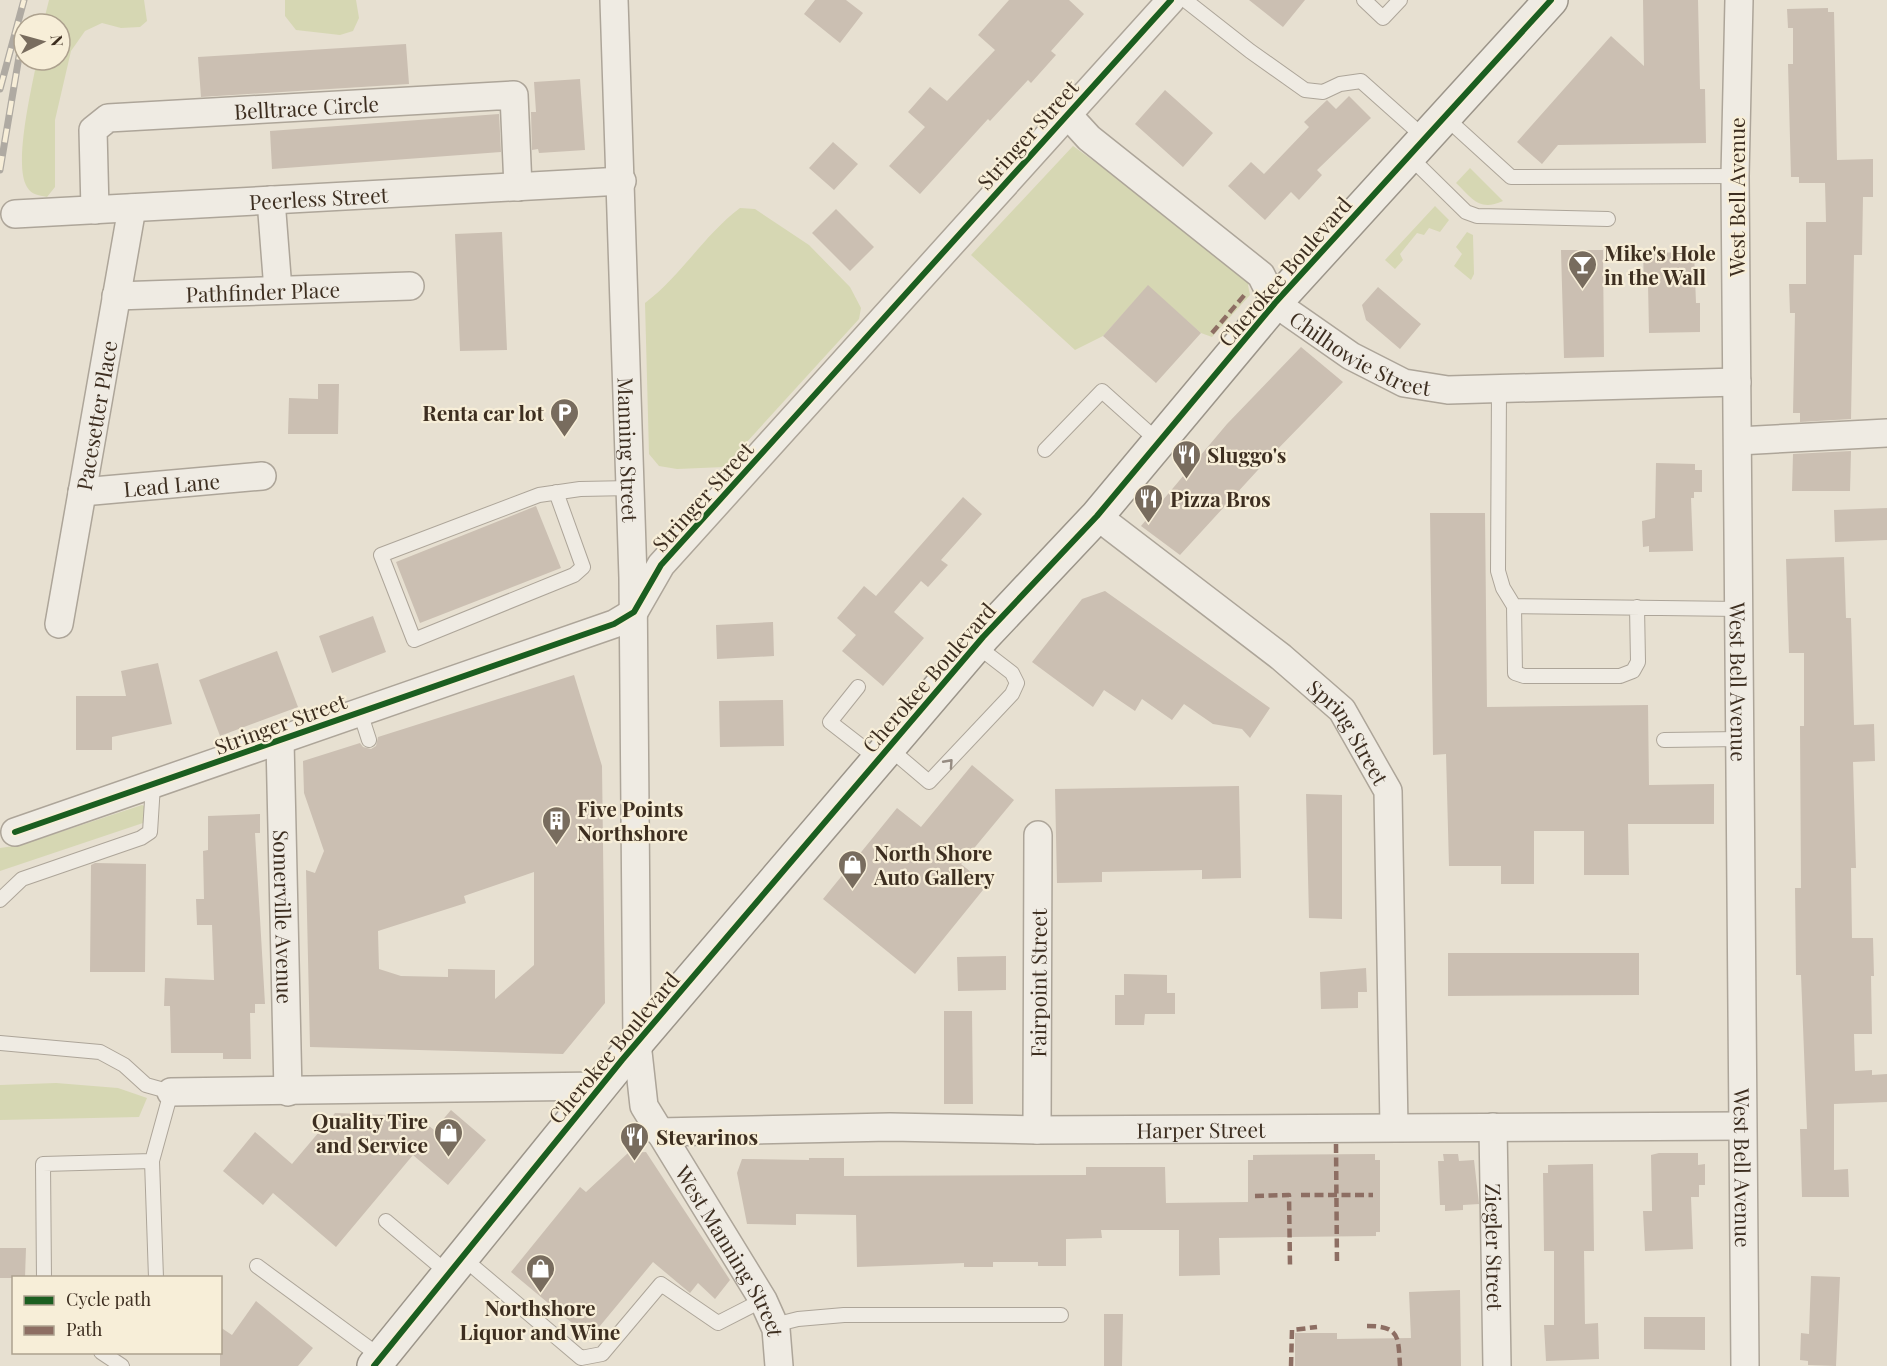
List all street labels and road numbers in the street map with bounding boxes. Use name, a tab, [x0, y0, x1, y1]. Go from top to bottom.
street label: Stringer Street	[970, 73, 1084, 195]
street label: Belltrace Circle	[233, 89, 380, 125]
street label: West Bell Avenue	[1722, 117, 1750, 278]
street label: Peerless Street	[248, 180, 389, 215]
street label: Cherokee Boulevard	[1211, 190, 1357, 352]
street label: Pathfinder Place	[185, 274, 341, 308]
street label: Chilhowie Street	[1285, 304, 1433, 401]
street label: Pacesetter Place	[69, 338, 123, 492]
street label: Manning Street	[612, 377, 645, 523]
street label: Stringer Street	[645, 435, 759, 557]
street label: Lead Lane	[122, 466, 221, 502]
street label: Cherokee Boulevard	[855, 596, 1001, 758]
street label: West Bell Avenue	[1725, 601, 1754, 762]
street label: Spring Street	[1302, 673, 1396, 790]
street label: Stringer Street	[210, 686, 350, 760]
street label: Somerville Avenue	[268, 830, 300, 1004]
street label: Fairpoint Street	[1023, 908, 1052, 1057]
street label: Cherokee Boulevard	[541, 965, 685, 1129]
street label: West Bell Avenue	[1729, 1087, 1758, 1248]
street label: Harper Street	[1136, 1115, 1266, 1143]
street label: West Manning Street	[669, 1159, 791, 1338]
street label: Ziegler Street	[1480, 1183, 1510, 1311]

